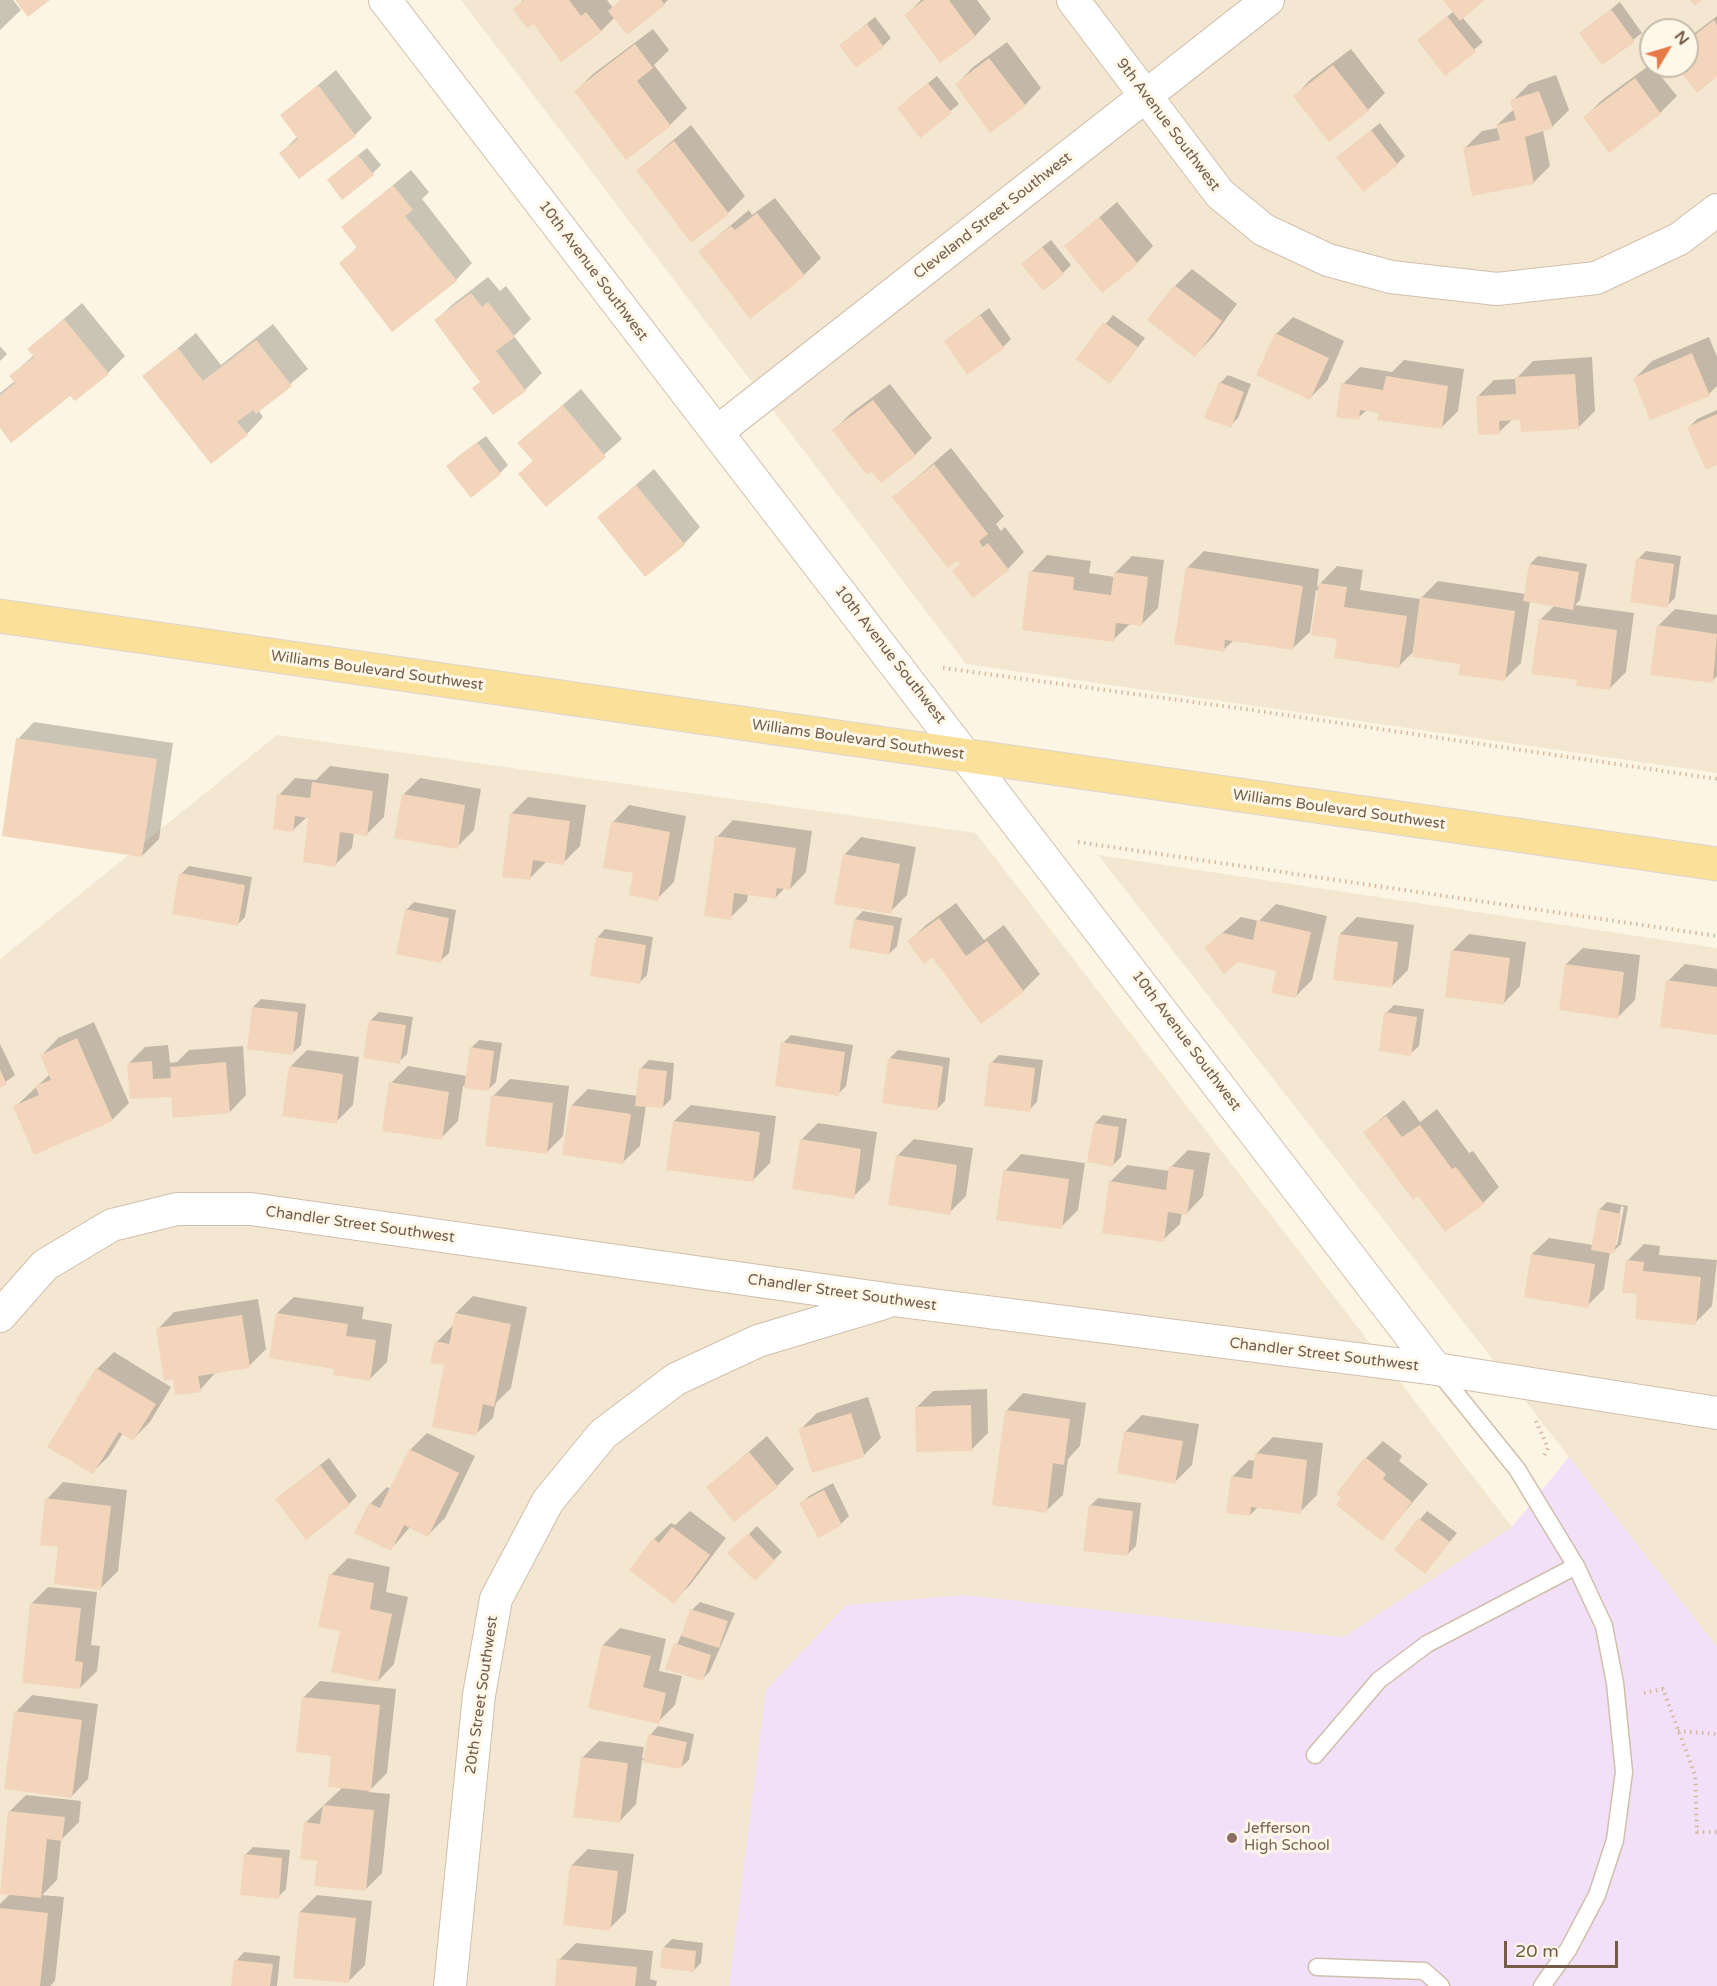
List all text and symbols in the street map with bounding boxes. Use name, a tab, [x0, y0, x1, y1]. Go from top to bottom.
north arrow	[1639, 18, 1699, 78]
text: N	[1670, 27, 1693, 49]
street label: 9th Avenue Southwest	[1112, 55, 1224, 195]
street label: Cleveland Street Southwest	[910, 149, 1076, 283]
street label: 10th Avenue Southwest	[534, 197, 652, 345]
street label: 10th Avenue Southwest	[830, 582, 950, 728]
street label: Williams Boulevard Southwest	[270, 647, 484, 695]
street label: Williams Boulevard Southwest	[751, 716, 965, 764]
street label: Williams Boulevard Southwest	[1232, 786, 1446, 834]
street label: 10th Avenue Southwest	[1127, 967, 1245, 1115]
street label: Chandler Street Southwest	[264, 1203, 456, 1247]
street label: Chandler Street Southwest	[746, 1271, 938, 1315]
street label: Chandler Street Southwest	[1228, 1334, 1420, 1376]
street label: 20th Street Southwest	[462, 1615, 502, 1775]
place label: Jefferson High School	[1244, 1820, 1330, 1855]
marker: Jefferson High School	[1225, 1831, 1239, 1845]
scale bar	[1507, 1929, 1621, 1967]
text: 20 m	[1515, 1940, 1559, 1962]

